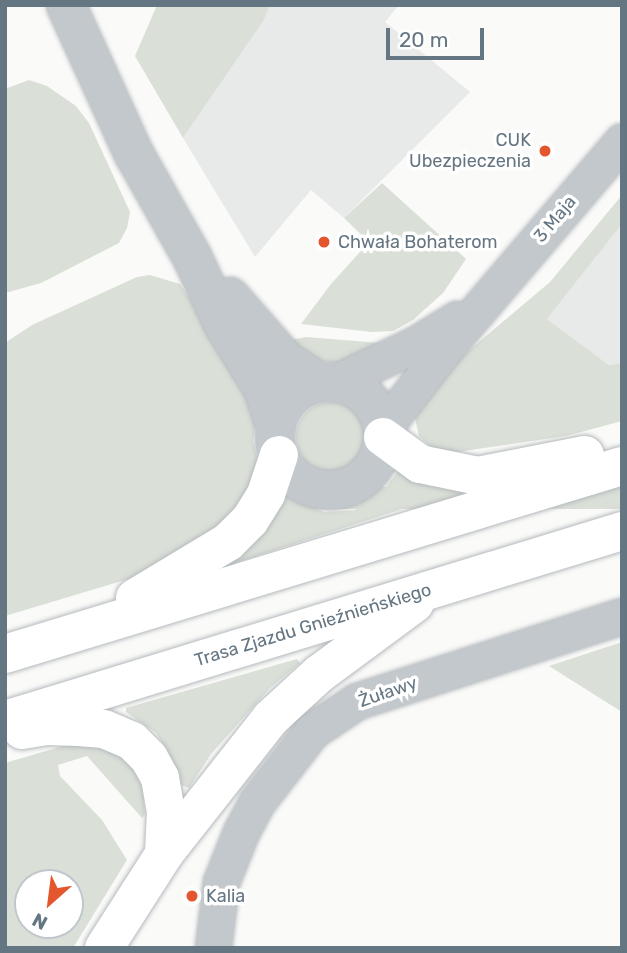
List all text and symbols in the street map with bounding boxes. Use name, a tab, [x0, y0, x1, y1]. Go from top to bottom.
scale bar	[389, 14, 487, 58]
text: 20 m	[399, 27, 448, 52]
place label: CUK Ubezpieczenia	[409, 130, 531, 172]
marker: CUK Ubezpieczenia	[537, 143, 553, 159]
street label: 3 Maja	[529, 191, 581, 247]
place label: Chwała Bohaterom	[338, 231, 498, 253]
marker: Chwała Bohaterom	[316, 234, 332, 250]
street label: Trasa Zjazdu Gnieźnieńskiego	[192, 579, 434, 671]
street label: Żuławy	[356, 672, 420, 712]
north arrow	[14, 869, 84, 939]
place label: Kalia	[206, 885, 245, 907]
marker: Kalia	[184, 888, 200, 904]
text: N	[28, 908, 51, 935]

